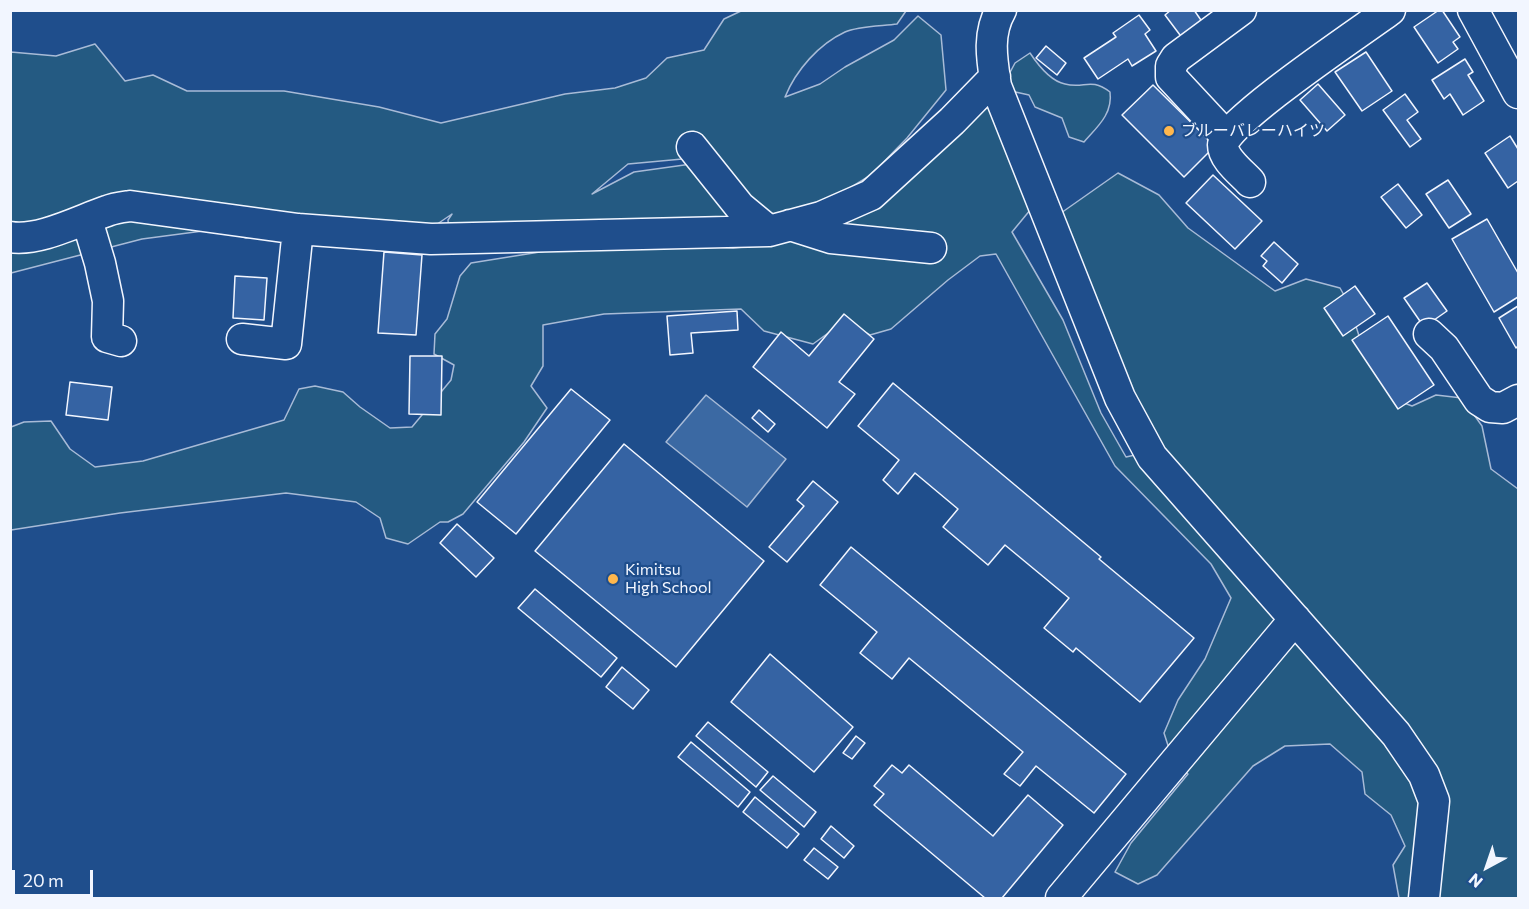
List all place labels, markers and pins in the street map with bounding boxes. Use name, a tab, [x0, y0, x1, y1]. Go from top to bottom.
place label: ブルーバレーハイツ	[1181, 121, 1325, 141]
marker: ブルーバレーハイツ	[1162, 124, 1176, 138]
place label: Kimitsu High School	[625, 560, 712, 598]
marker: Kimitsu High School	[606, 572, 620, 586]

